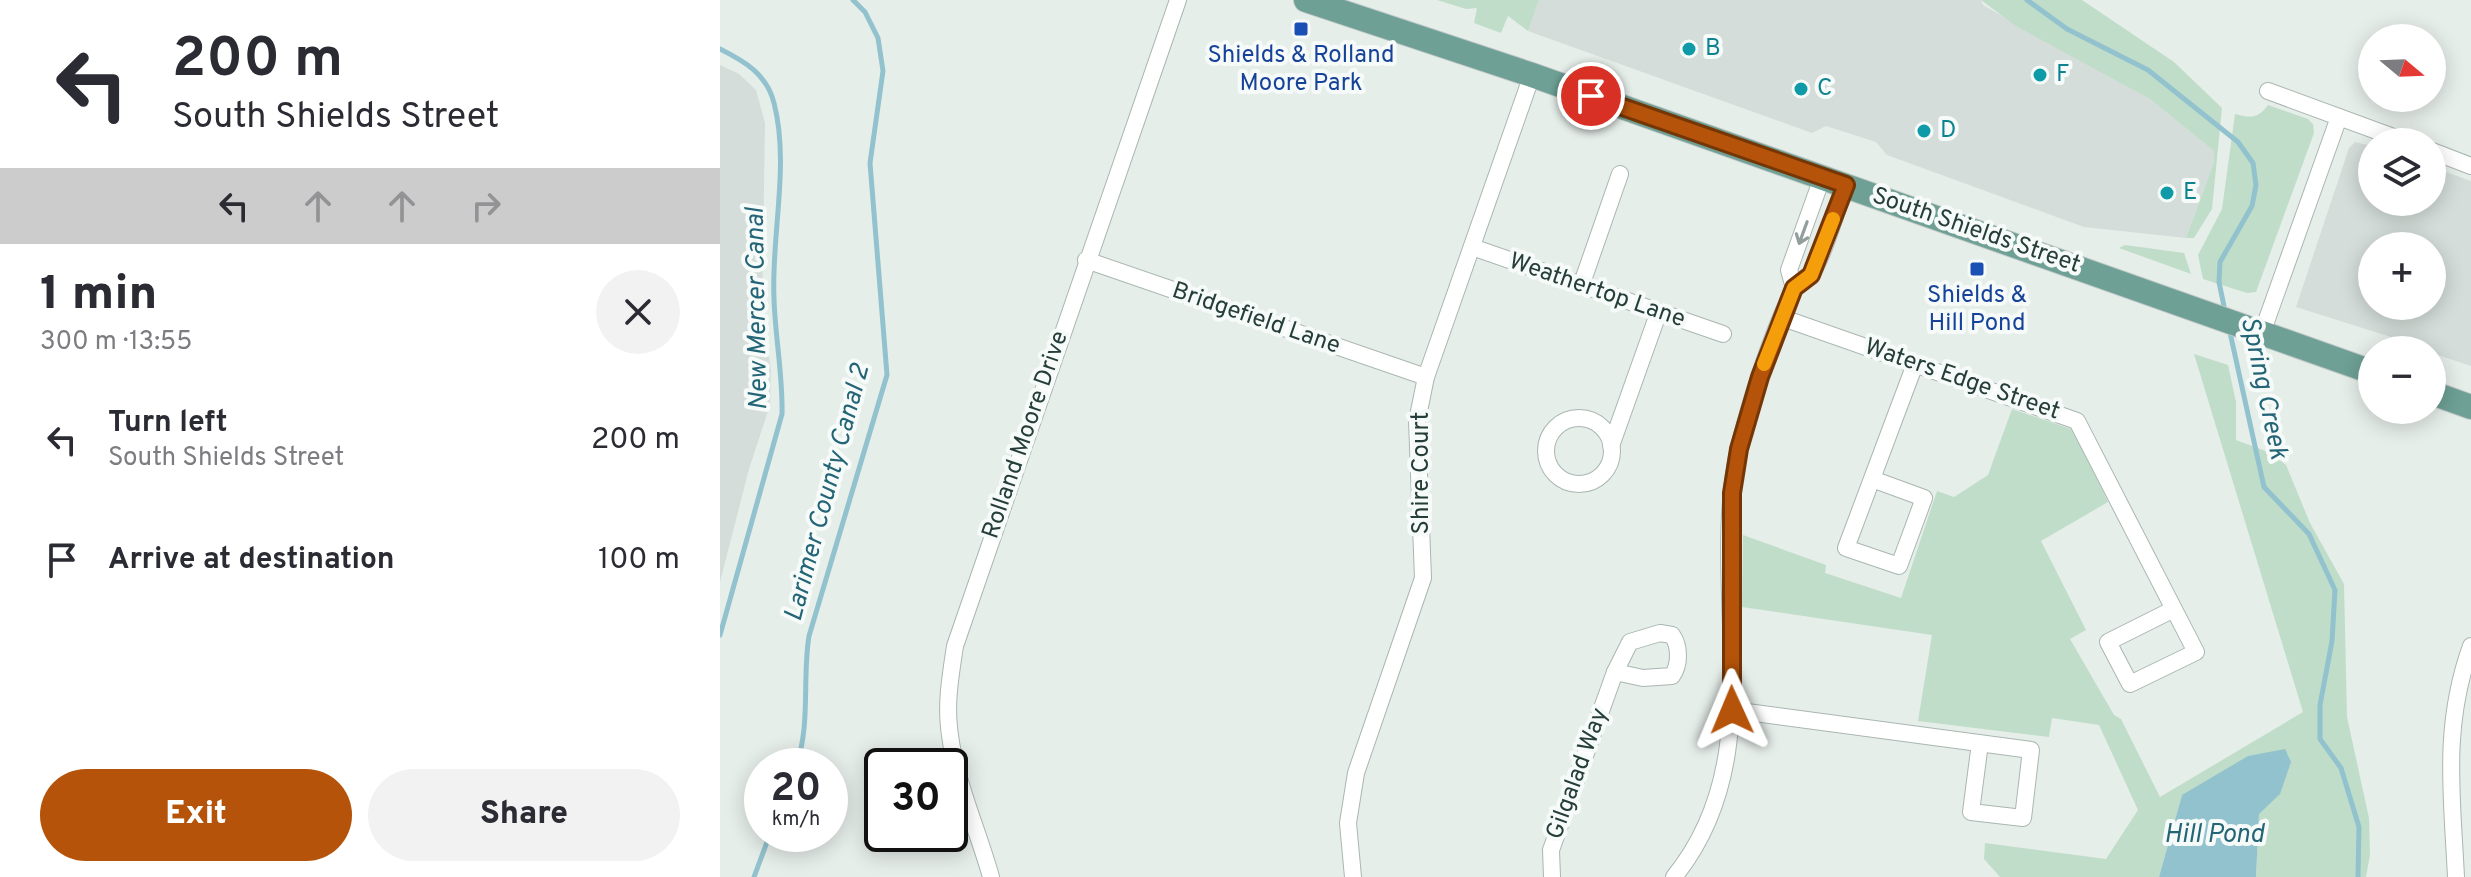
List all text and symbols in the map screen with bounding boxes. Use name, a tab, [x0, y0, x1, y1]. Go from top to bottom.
marker: Shields & Rolland Moore Park	[1292, 20, 1310, 38]
north arrow	[2358, 24, 2446, 112]
map controls	[2358, 24, 2446, 424]
text: 200 m	[172, 26, 343, 96]
icon: left	[40, 32, 144, 136]
place label: B	[1705, 34, 1721, 64]
marker: B	[1680, 40, 1698, 58]
place label: Shields & Rolland Moore Park	[1207, 41, 1395, 99]
place label: F	[2056, 60, 2070, 90]
pin	[1557, 62, 1625, 130]
marker: F	[2031, 66, 2049, 84]
icon: arrive	[1569, 74, 1613, 118]
place label: C	[1817, 74, 1833, 104]
marker: C	[1792, 80, 1810, 98]
text: South Shields Street	[172, 95, 499, 141]
place label: D	[1940, 116, 1956, 146]
marker: D	[1915, 122, 1933, 140]
button: layers	[2358, 128, 2446, 216]
place label: E	[2183, 178, 2197, 208]
street label: South Shields Street	[1868, 181, 2084, 281]
icon: left	[212, 184, 256, 228]
icon: ahead	[296, 184, 340, 228]
icon: ahead	[380, 184, 424, 228]
icon: right	[464, 184, 508, 228]
marker: E	[2158, 184, 2176, 202]
water label: New Mercer Canal	[740, 206, 776, 411]
one-way arrow	[1794, 220, 1809, 245]
button: +	[2358, 232, 2446, 320]
street label: Weathertop Lane	[1505, 247, 1689, 335]
marker: Shields & Hill Pond	[1968, 260, 1986, 278]
text: 1 min	[40, 266, 157, 326]
button: close	[596, 270, 680, 354]
street label: Bridgefield Lane	[1168, 276, 1344, 362]
place label: Shields & Hill Pond	[1927, 281, 2027, 339]
water label: Spring Creek	[2232, 314, 2294, 463]
text: 300 m · 13:55	[40, 326, 192, 359]
street label: Rolland Moore Drive	[976, 327, 1076, 543]
street label: Waters Edge Street	[1860, 332, 2064, 428]
button: −	[2358, 336, 2446, 424]
water label: Larimer County Canal 2	[778, 360, 878, 625]
text: Turn left	[108, 405, 228, 442]
street label: Shire Court	[1407, 412, 1437, 534]
icon: left	[40, 418, 84, 462]
text: 200 m	[591, 422, 680, 459]
text: South Shields Street	[108, 442, 344, 475]
icon: arrive	[40, 538, 84, 582]
text: Arrive at destination	[108, 542, 394, 579]
text: 100 m	[598, 542, 680, 579]
position arrow	[1690, 668, 1774, 752]
street label: Gilgalad Way	[1540, 704, 1616, 844]
speed limit sign: 30	[864, 748, 968, 852]
text: 20	[771, 765, 821, 815]
button: Exit	[40, 769, 352, 861]
button: Share	[368, 769, 680, 861]
text: km/h	[772, 807, 820, 833]
water label: Hill Pond	[2164, 819, 2266, 852]

